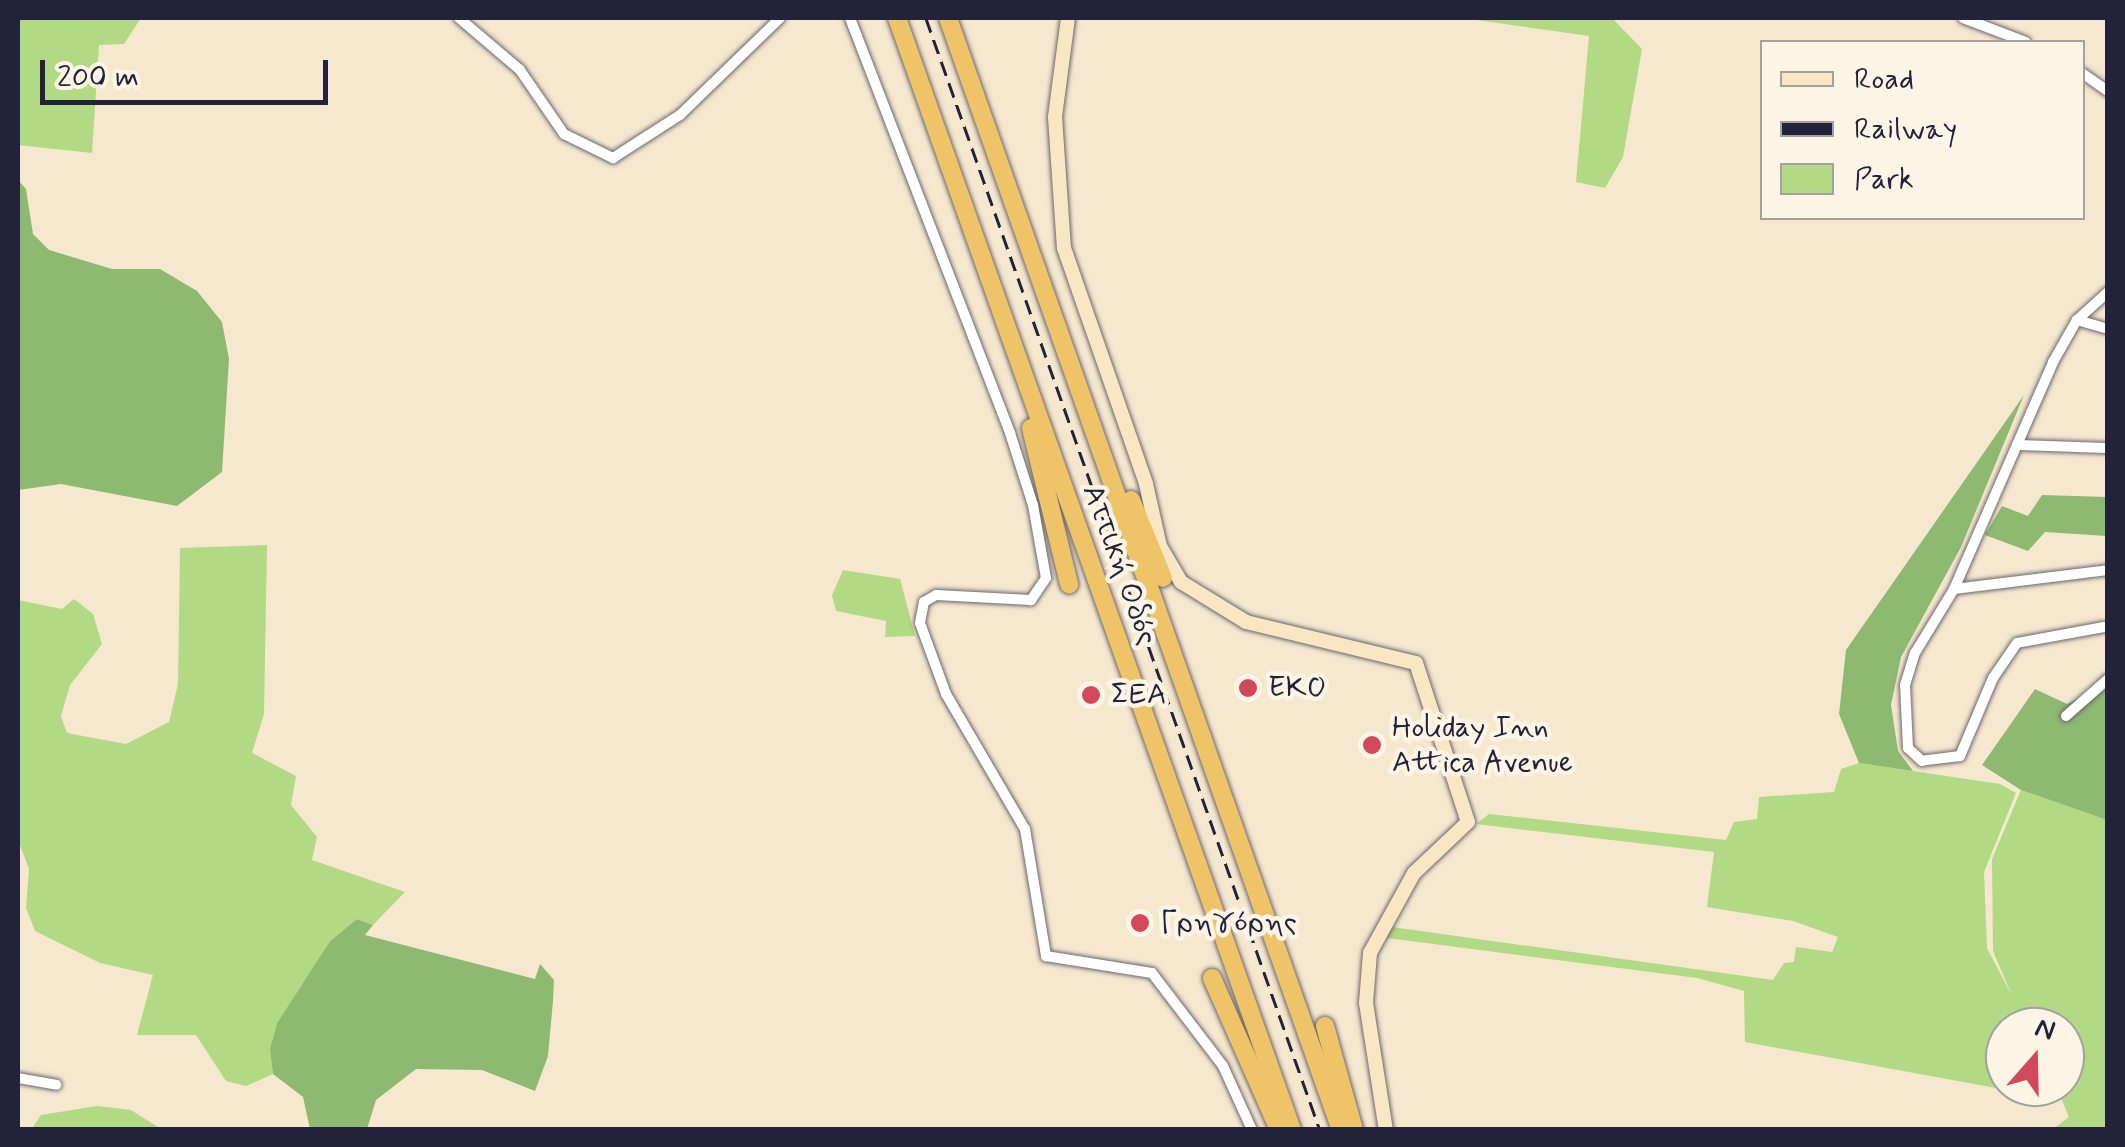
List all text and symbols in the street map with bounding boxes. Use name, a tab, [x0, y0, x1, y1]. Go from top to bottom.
scale bar	[45, 40, 332, 102]
legend	[1760, 40, 2085, 220]
text: 200 m	[57, 58, 139, 97]
text: Road	[1854, 60, 1914, 99]
text: Railway	[1854, 110, 1957, 149]
text: Park	[1854, 160, 1914, 199]
street label: Αττική Οδός	[1073, 480, 1165, 650]
place label: EKO	[1268, 670, 1326, 706]
place label: ΣΕΑ	[1111, 677, 1167, 713]
marker: EKO	[1237, 677, 1259, 699]
marker: ΣΕΑ	[1080, 684, 1102, 706]
place label: Holiday Inn Attica Avenue	[1392, 710, 1578, 780]
marker: Holiday Inn Attica Avenue	[1361, 734, 1383, 756]
place label: Γρηγόρης	[1160, 905, 1297, 941]
marker: Γρηγόρης	[1129, 912, 1151, 934]
north arrow	[1985, 1007, 2085, 1107]
text: N	[2030, 1010, 2060, 1051]

